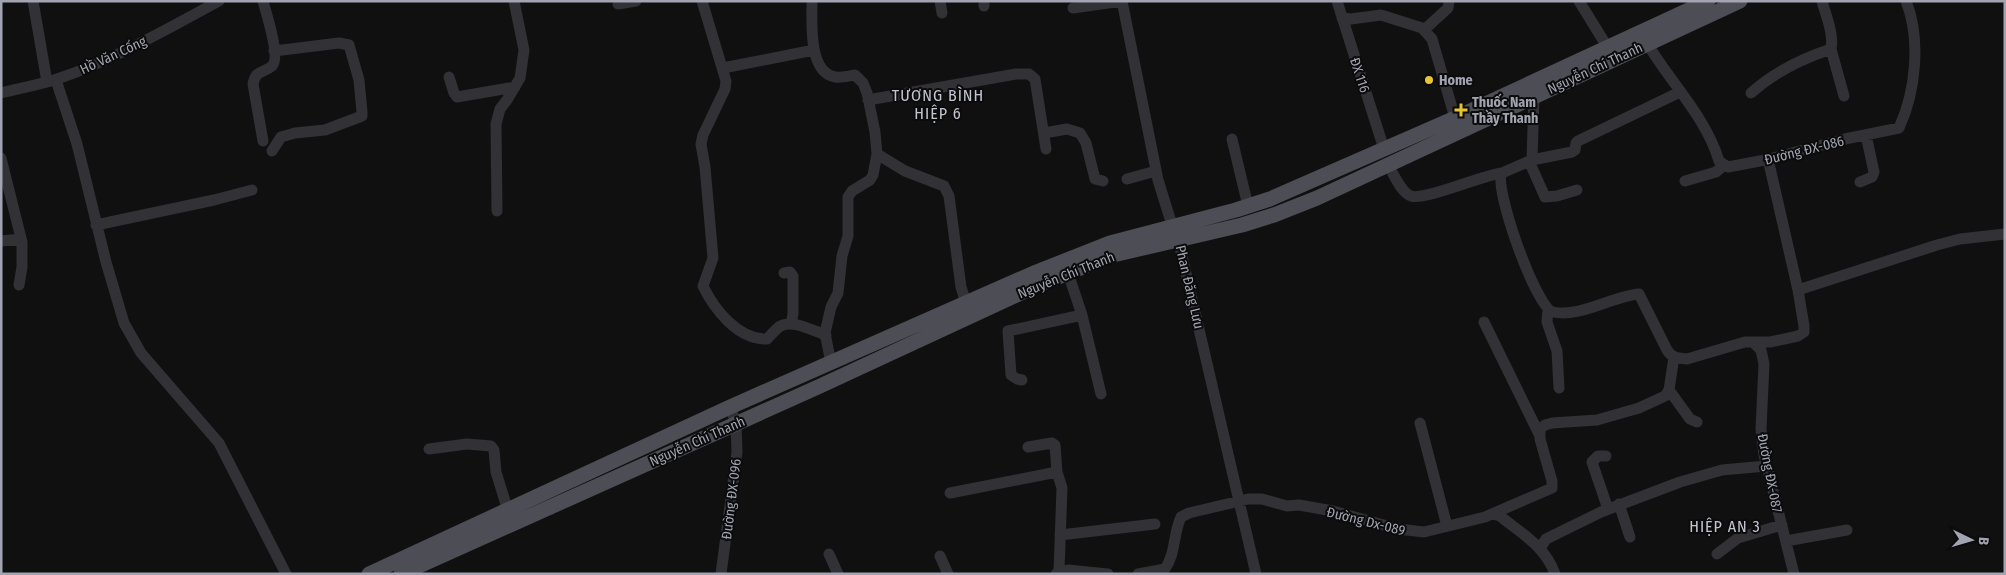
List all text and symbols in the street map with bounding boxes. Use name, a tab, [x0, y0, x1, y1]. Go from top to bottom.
street label: Hồ Văn Cống	[77, 32, 150, 78]
street label: Nguyễn Chí Thanh	[1545, 39, 1645, 98]
street label: ĐX 116	[1346, 55, 1373, 95]
place label: Home	[1439, 72, 1473, 89]
marker: Home	[1423, 74, 1435, 86]
district label: TƯƠNG BÌNH HIỆP 6	[892, 86, 984, 123]
place label: Thuốc Nam Thầy Thanh	[1472, 93, 1538, 127]
marker: Thuốc Nam Thầy Thanh	[1454, 103, 1468, 117]
street label: Đường ĐX-086	[1763, 132, 1846, 169]
street label: Phan Đăng Lưu	[1172, 244, 1207, 331]
street label: Nguyễn Chí Thanh	[1015, 248, 1117, 303]
street label: Nguyễn Chí Thanh	[647, 413, 748, 470]
street label: Đường ĐX-087	[1754, 432, 1786, 514]
street label: Đường ĐX-096	[718, 458, 745, 540]
street label: Đường Dx-089	[1325, 504, 1407, 539]
north arrow	[1946, 515, 1996, 565]
district label: HIỆP AN 3	[1689, 517, 1761, 536]
text: B	[1975, 536, 1992, 546]

